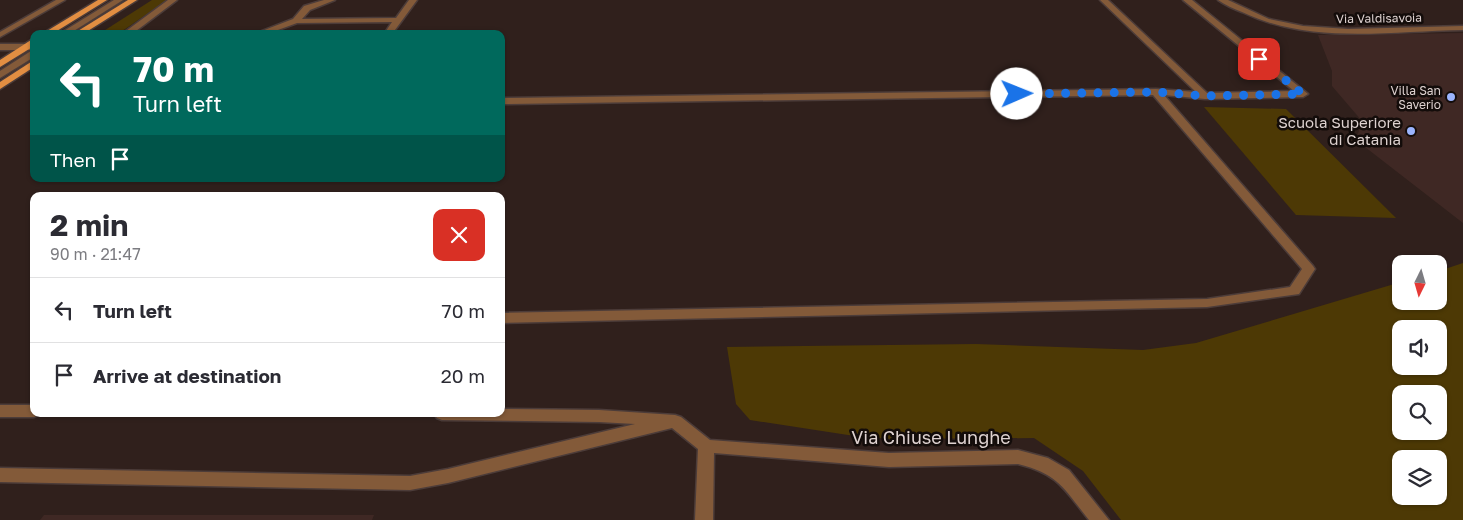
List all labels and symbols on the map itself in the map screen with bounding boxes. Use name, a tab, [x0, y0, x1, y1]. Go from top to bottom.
street label: Via Valdisavoia	[1336, 10, 1422, 26]
pin	[1238, 38, 1280, 80]
position arrow	[990, 67, 1042, 119]
place label: Villa San Saverio	[1390, 83, 1441, 112]
marker: Villa San Saverio	[1445, 91, 1457, 103]
place label: Scuola Superiore di Catania	[1278, 113, 1401, 148]
marker: Scuola Superiore di Catania	[1405, 125, 1417, 137]
north arrow	[1392, 255, 1448, 310]
street label: Via Chiuse Lunghe	[851, 426, 1011, 448]

